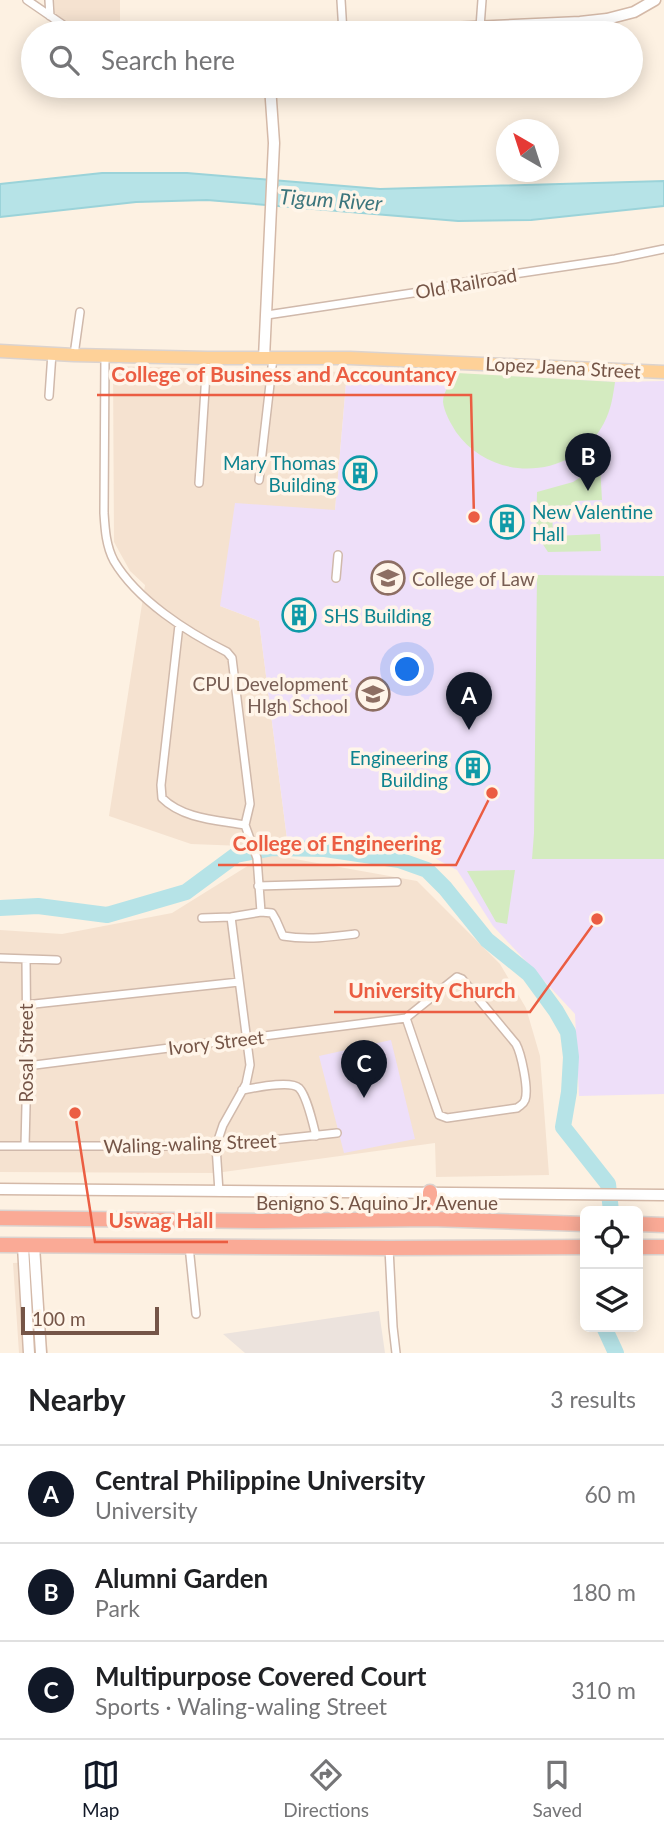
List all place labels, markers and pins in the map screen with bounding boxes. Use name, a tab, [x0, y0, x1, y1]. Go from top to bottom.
callout: College of Business and Accountancy	[97, 353, 471, 395]
pin: B	[565, 433, 611, 491]
place label: Mary Thomas Building	[223, 451, 336, 496]
building icon: Mary Thomas Building	[341, 454, 379, 492]
place label: New Valentine Hall	[532, 500, 653, 545]
building icon: New Valentine Hall	[488, 503, 526, 541]
school or university icon: College of Law	[369, 559, 407, 597]
place label: College of Law	[412, 567, 535, 590]
building icon: SHS Building	[280, 596, 318, 634]
place label: SHS Building	[324, 604, 432, 627]
place label: CPU Development HIgh School	[193, 672, 348, 717]
pin: A	[446, 672, 492, 730]
school or university icon: CPU Development HIgh School	[354, 675, 392, 713]
place label: Engineering Building	[350, 746, 448, 791]
building icon: Engineering Building	[454, 749, 492, 787]
callout: College of Engineering	[218, 823, 456, 865]
callout: University Church	[334, 970, 530, 1012]
pin: C	[341, 1040, 387, 1098]
callout: Uswag Hall	[95, 1200, 228, 1242]

